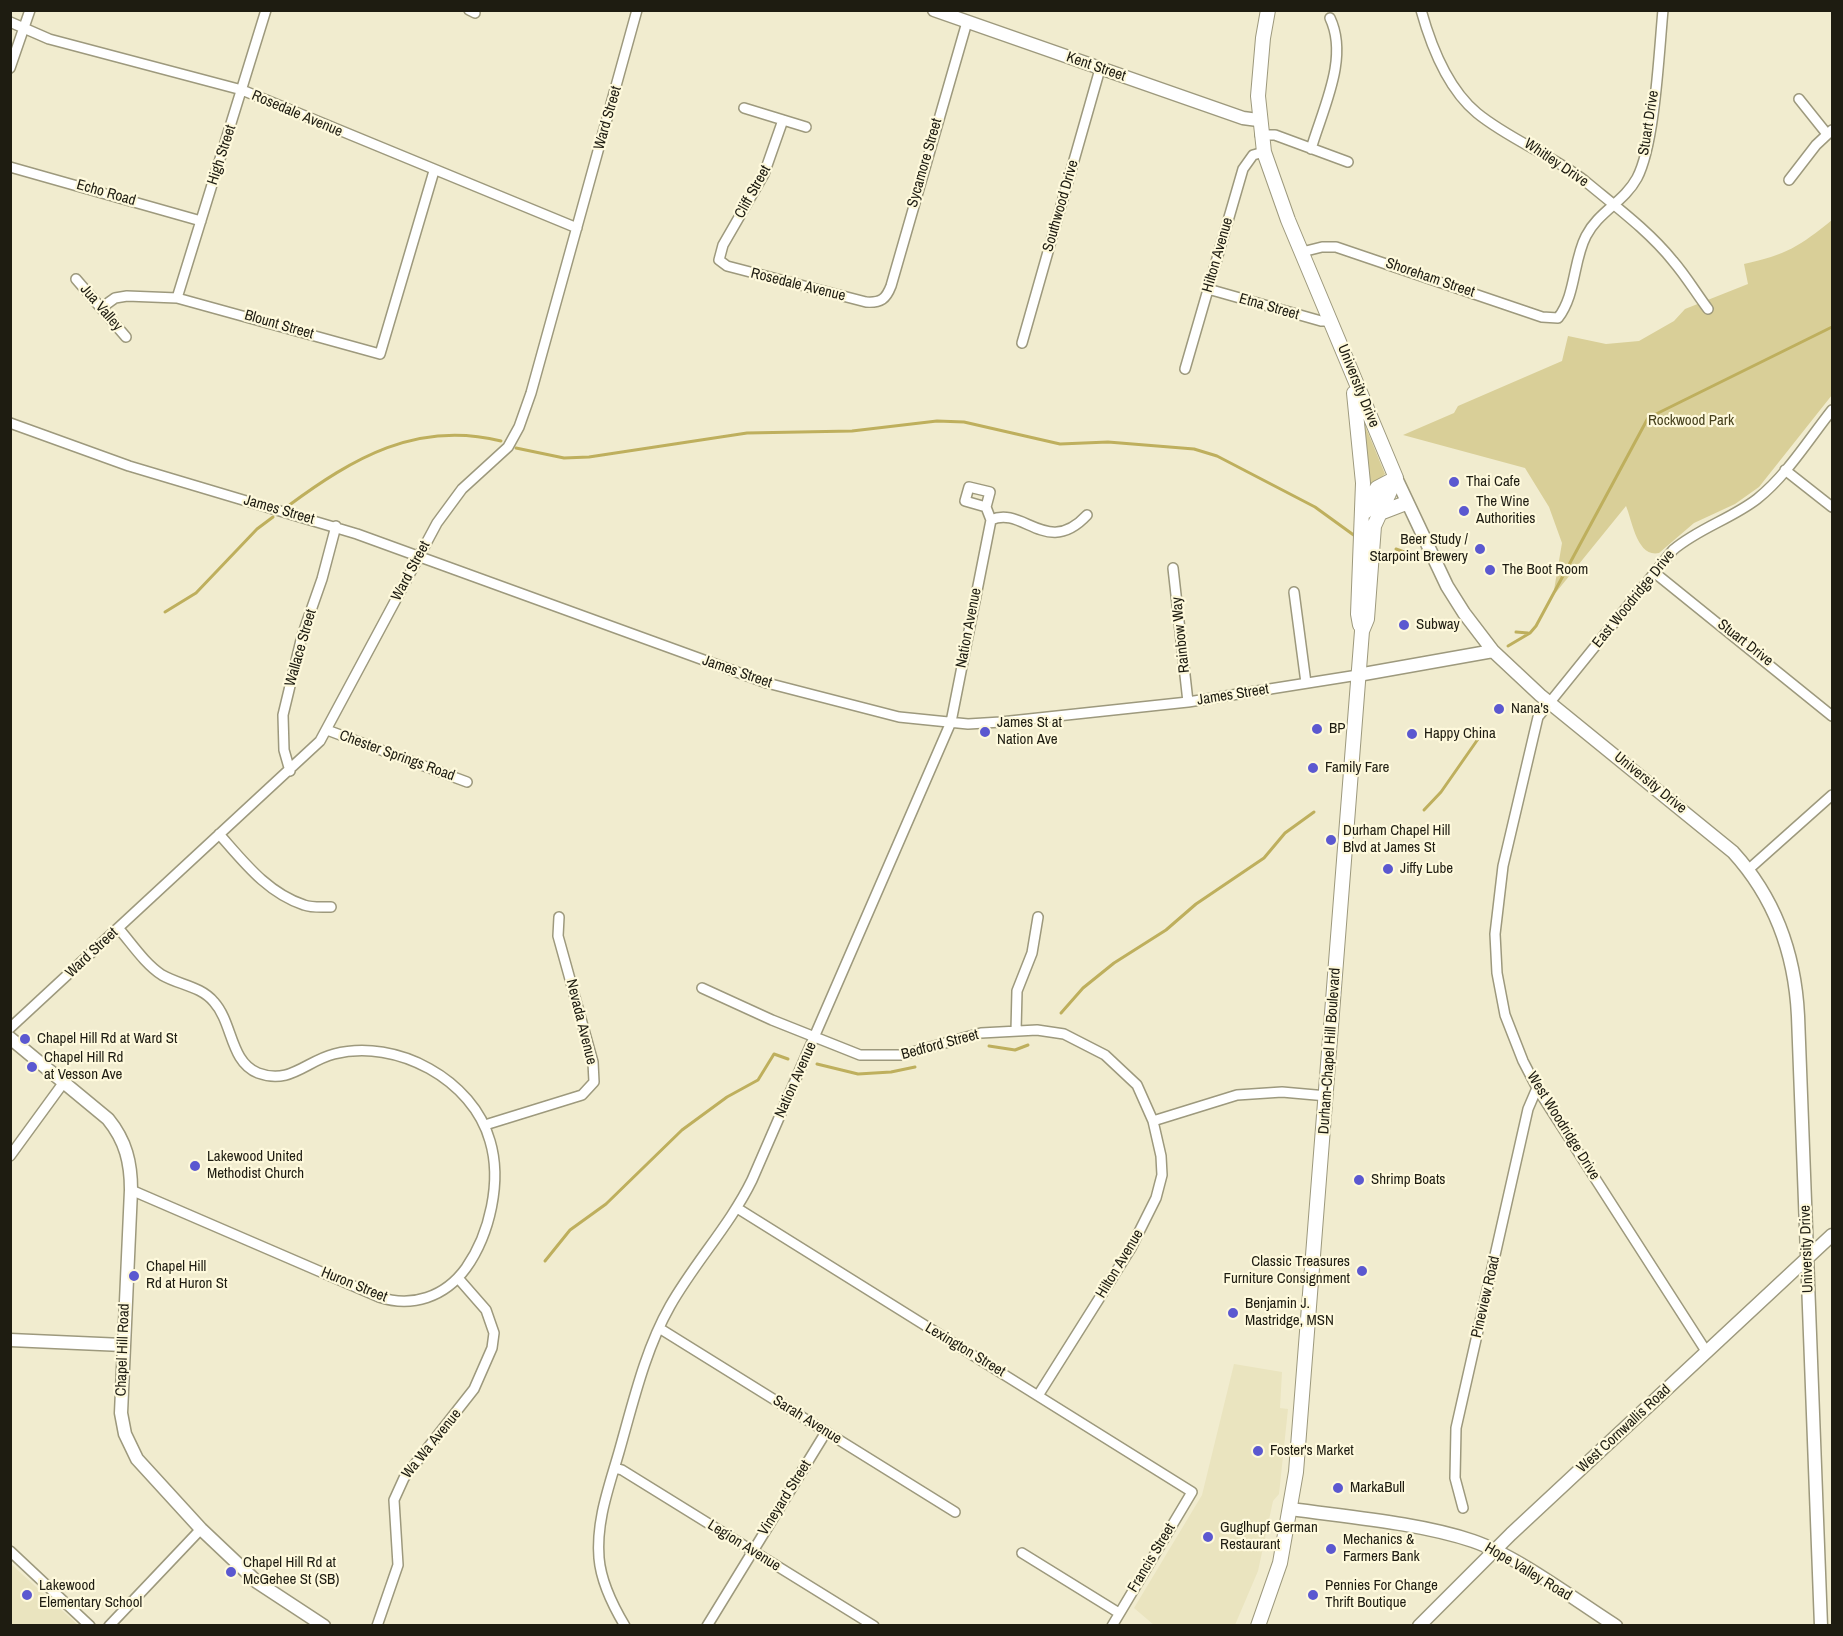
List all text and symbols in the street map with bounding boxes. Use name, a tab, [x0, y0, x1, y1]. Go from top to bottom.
street label: Kent Street	[1064, 48, 1128, 86]
street label: Ward Street	[590, 84, 626, 152]
street label: Rosedale Avenue	[249, 87, 345, 141]
street label: Stuart Drive	[1635, 89, 1663, 157]
street label: Sycamore Street	[904, 116, 946, 210]
street label: High Street	[204, 123, 240, 187]
street label: Whitley Drive	[1520, 135, 1592, 191]
street label: Southwood Drive	[1039, 158, 1083, 254]
street label: Cliff Street	[731, 162, 775, 222]
street label: Echo Road	[74, 176, 138, 210]
street label: Hilton Avenue	[1199, 215, 1237, 295]
street label: Shoreham Street	[1383, 254, 1477, 302]
street label: Rosedale Avenue	[749, 265, 847, 305]
street label: Jua Valley	[76, 281, 126, 335]
street label: Etna Street	[1237, 290, 1301, 324]
street label: Blount Street	[242, 307, 316, 343]
street label: University Drive	[1333, 342, 1383, 430]
park label: Rockwood Park	[1648, 412, 1734, 430]
place label: Thai Cafe	[1466, 473, 1520, 491]
marker: Thai Cafe	[1447, 475, 1461, 489]
street label: James Street	[242, 491, 316, 529]
place label: The Wine Authorities	[1476, 493, 1535, 528]
marker: The Wine Authorities	[1457, 504, 1471, 518]
place label: Beer Study / Starpoint Brewery	[1370, 531, 1468, 566]
street label: Ward Street	[388, 538, 434, 604]
marker: Beer Study / Starpoint Brewery	[1473, 542, 1487, 556]
street label: East Woodridge Drive	[1589, 546, 1679, 652]
place label: The Boot Room	[1502, 561, 1588, 579]
marker: The Boot Room	[1483, 563, 1497, 577]
street label: Nation Avenue	[952, 586, 986, 670]
street label: Rainbow Way	[1168, 596, 1194, 674]
street label: Wallace Street	[281, 607, 321, 689]
place label: Subway	[1416, 616, 1460, 634]
street label: Stuart Drive	[1714, 616, 1776, 670]
marker: Subway	[1397, 618, 1411, 632]
street label: James Street	[700, 652, 774, 692]
street label: James Street	[1196, 680, 1270, 710]
place label: Nana's	[1511, 700, 1549, 718]
marker: Nana's	[1492, 702, 1506, 716]
place label: James St at Nation Ave	[997, 714, 1062, 749]
place label: BP	[1329, 720, 1345, 738]
marker: BP	[1310, 722, 1324, 736]
marker: James St at Nation Ave	[978, 725, 992, 739]
place label: Happy China	[1424, 725, 1496, 743]
street label: Chester Springs Road	[337, 727, 457, 785]
marker: Happy China	[1405, 727, 1419, 741]
street label: University Drive	[1610, 748, 1690, 818]
place label: Family Fare	[1325, 759, 1389, 777]
marker: Family Fare	[1306, 761, 1320, 775]
place label: Durham Chapel Hill Blvd at James St	[1343, 822, 1450, 857]
marker: Durham Chapel Hill Blvd at James St	[1324, 833, 1338, 847]
place label: Jiffy Lube	[1400, 860, 1453, 878]
marker: Jiffy Lube	[1381, 862, 1395, 876]
street label: Ward Street	[62, 924, 122, 982]
street label: Durham-Chapel Hill Boulevard	[1315, 967, 1345, 1135]
street label: Nevada Avenue	[562, 977, 600, 1067]
street label: Bedford Street	[899, 1026, 981, 1064]
place label: Chapel Hill Rd at Ward St	[37, 1030, 177, 1048]
marker: Chapel Hill Rd at Ward St	[18, 1032, 32, 1046]
street label: Nation Avenue	[771, 1039, 821, 1121]
place label: Chapel Hill Rd at Vesson Ave	[44, 1049, 123, 1084]
marker: Chapel Hill Rd at Vesson Ave	[25, 1060, 39, 1074]
street label: West Woodridge Drive	[1523, 1069, 1603, 1183]
place label: Lakewood United Methodist Church	[207, 1148, 304, 1183]
marker: Lakewood United Methodist Church	[188, 1159, 202, 1173]
place label: Shrimp Boats	[1371, 1171, 1446, 1189]
marker: Shrimp Boats	[1352, 1173, 1366, 1187]
street label: University Drive	[1796, 1205, 1818, 1293]
street label: Hilton Avenue	[1092, 1226, 1148, 1302]
place label: Classic Treasures Furniture Consignment	[1224, 1253, 1350, 1288]
street label: Pineview Road	[1468, 1254, 1504, 1340]
place label: Chapel Hill Rd at Huron St	[146, 1258, 227, 1293]
street label: Huron Street	[318, 1264, 390, 1306]
marker: Classic Treasures Furniture Consignment	[1355, 1264, 1369, 1278]
marker: Chapel Hill Rd at Huron St	[127, 1269, 141, 1283]
place label: Benjamin J. Mastridge, MSN	[1245, 1295, 1334, 1330]
street label: Chapel Hill Road	[112, 1303, 134, 1397]
marker: Benjamin J. Mastridge, MSN	[1226, 1306, 1240, 1320]
street label: Lexington Street	[922, 1319, 1008, 1381]
street label: West Cornwallis Road	[1573, 1381, 1675, 1477]
street label: Sarah Avenue	[769, 1392, 845, 1448]
street label: Wa Wa Avenue	[398, 1406, 466, 1482]
place label: Foster's Market	[1270, 1442, 1354, 1460]
marker: Foster's Market	[1251, 1444, 1265, 1458]
street label: Vineyard Street	[755, 1457, 815, 1539]
place label: MarkaBull	[1350, 1479, 1405, 1497]
marker: MarkaBull	[1331, 1481, 1345, 1495]
street label: Legion Avenue	[704, 1516, 784, 1576]
place label: Guglhupf German Restaurant	[1220, 1519, 1318, 1554]
street label: Francis Street	[1124, 1520, 1180, 1596]
marker: Guglhupf German Restaurant	[1201, 1530, 1215, 1544]
place label: Mechanics & Farmers Bank	[1343, 1531, 1420, 1566]
street label: Hope Valley Road	[1481, 1539, 1575, 1605]
marker: Mechanics & Farmers Bank	[1324, 1542, 1338, 1556]
place label: Chapel Hill Rd at McGehee St (SB)	[243, 1554, 339, 1589]
marker: Chapel Hill Rd at McGehee St (SB)	[224, 1565, 238, 1579]
place label: Lakewood Elementary School	[39, 1577, 142, 1612]
place label: Pennies For Change Thrift Boutique	[1325, 1577, 1438, 1612]
marker: Lakewood Elementary School	[20, 1588, 34, 1602]
marker: Pennies For Change Thrift Boutique	[1306, 1588, 1320, 1602]

